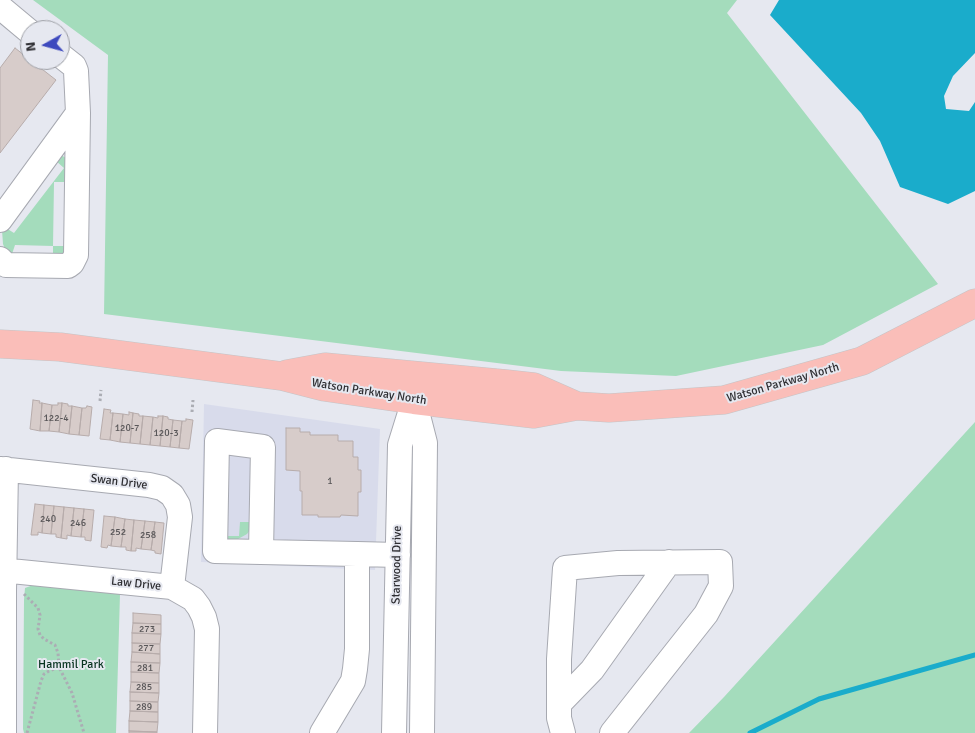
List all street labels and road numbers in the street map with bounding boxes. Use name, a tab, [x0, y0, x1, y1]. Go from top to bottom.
street label: Watson Parkway North	[725, 360, 841, 406]
street label: Watson Parkway North	[310, 376, 428, 408]
street label: Swan Drive	[90, 471, 148, 493]
street label: Starwood Drive	[389, 526, 405, 604]
street label: Law Drive	[110, 574, 162, 594]

